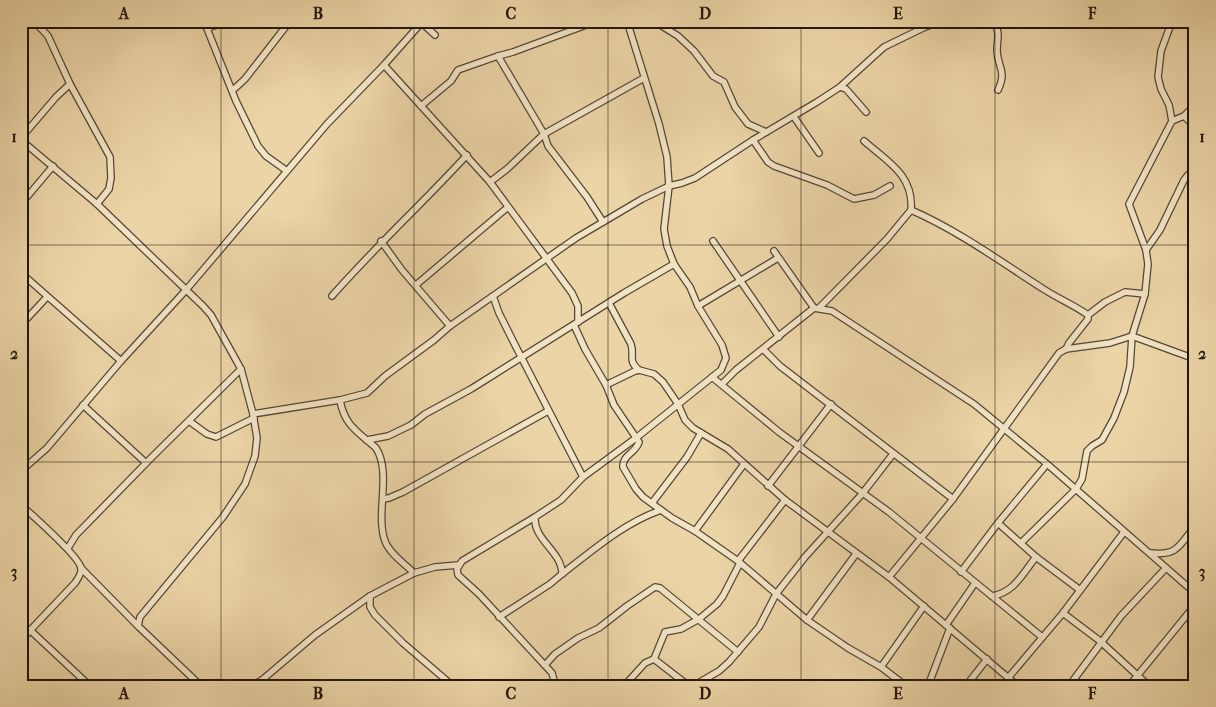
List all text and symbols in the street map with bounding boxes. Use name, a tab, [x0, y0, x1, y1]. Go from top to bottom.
text: A	[118, 4, 130, 23]
text: B	[313, 4, 323, 23]
text: C	[506, 4, 517, 23]
text: D	[699, 4, 711, 23]
text: E	[893, 4, 903, 23]
text: F	[1087, 4, 1097, 23]
text: 1	[11, 127, 17, 146]
text: 1	[1199, 127, 1205, 146]
text: 2	[10, 344, 18, 363]
text: 2	[1198, 344, 1206, 363]
text: 3	[11, 562, 17, 582]
text: 3	[1199, 562, 1205, 582]
text: A	[118, 684, 130, 703]
text: B	[313, 684, 323, 703]
text: C	[506, 684, 517, 703]
text: D	[699, 684, 711, 703]
text: E	[893, 684, 903, 703]
text: F	[1087, 684, 1097, 703]

